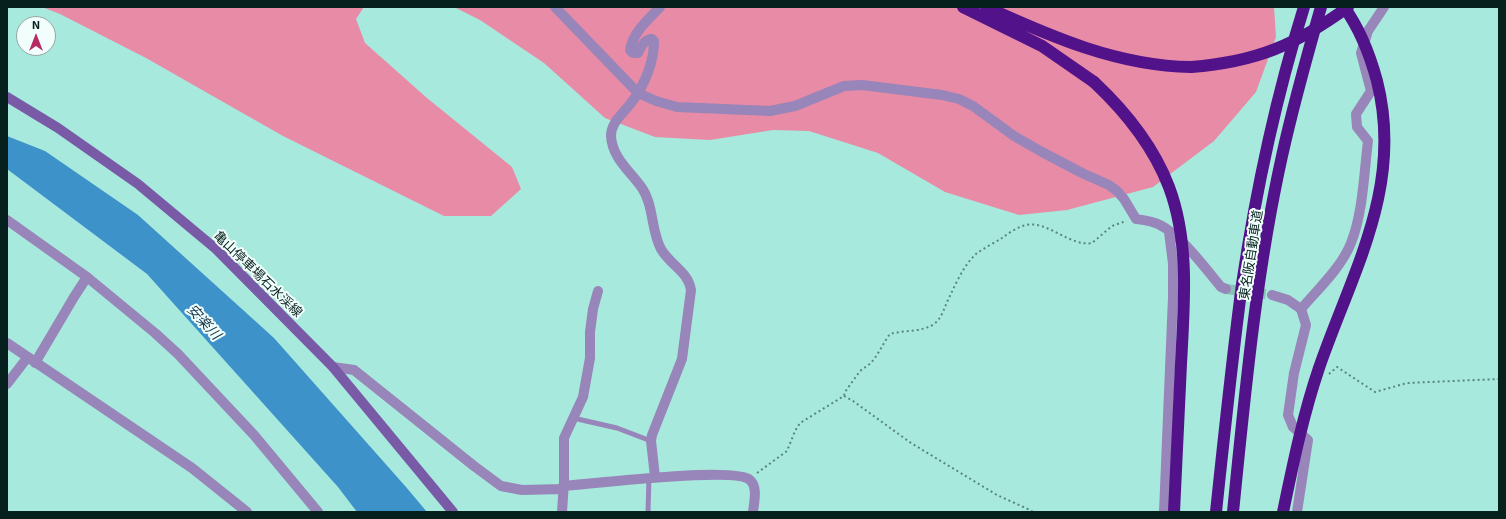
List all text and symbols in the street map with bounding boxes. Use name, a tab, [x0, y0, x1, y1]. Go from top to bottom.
north arrow	[16, 16, 56, 56]
text: N	[32, 18, 40, 31]
street label: 東名阪自動車道	[1236, 209, 1266, 301]
street label: 亀山停車場石水渓線	[211, 228, 305, 320]
water label: 安楽川	[184, 301, 224, 343]

